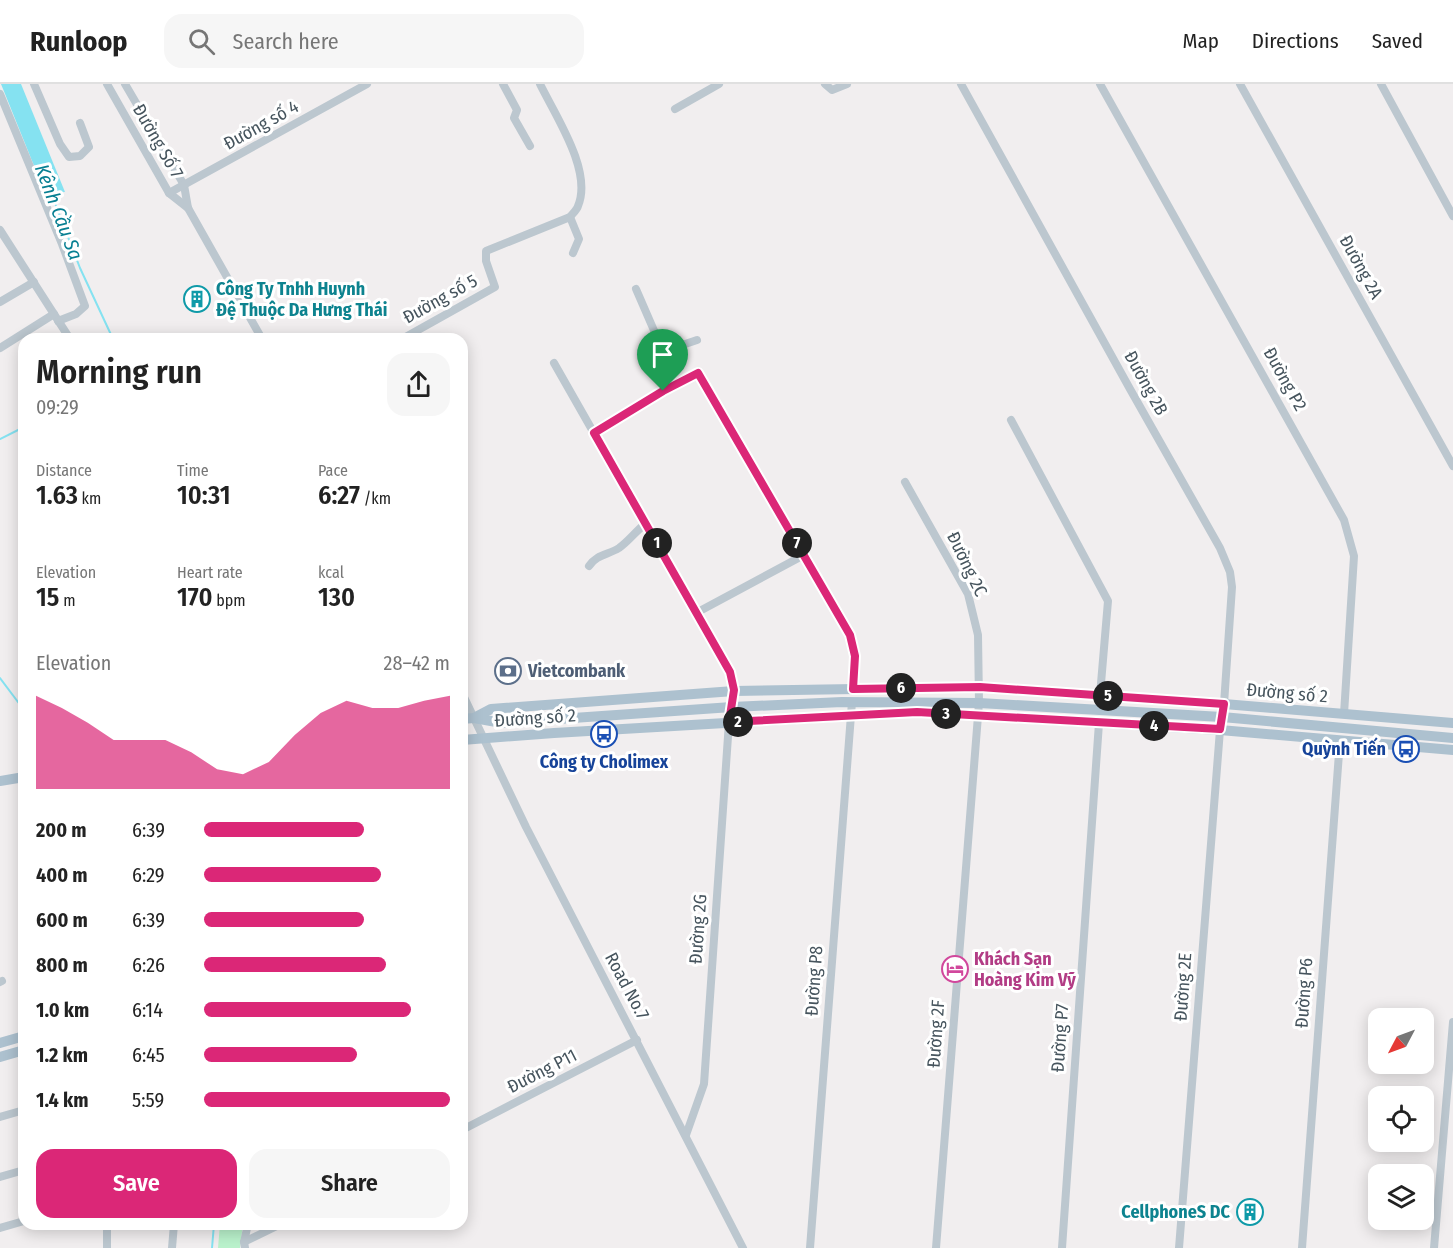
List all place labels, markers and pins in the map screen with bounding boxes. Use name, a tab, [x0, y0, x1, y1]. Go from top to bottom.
place label: Công Ty Tnhh Huynh Đệ Thuộc Da Hưng Thái	[216, 278, 387, 321]
building icon: Công Ty Tnhh Huynh Đệ Thuộc Da Hưng Thái	[182, 284, 212, 314]
pin	[637, 329, 688, 391]
pin: 1	[642, 528, 672, 558]
pin: 7	[782, 528, 812, 558]
bank icon: Vietcombank	[493, 656, 523, 686]
place label: Vietcombank	[527, 660, 626, 682]
pin: 6	[886, 673, 916, 703]
pin: 5	[1093, 681, 1123, 711]
pin: 3	[931, 699, 961, 729]
pin: 2	[723, 707, 753, 737]
pin: 4	[1139, 711, 1169, 741]
bus stop icon: Công ty Cholimex	[589, 719, 619, 749]
bus stop icon: Quỳnh Tiến	[1391, 734, 1421, 764]
place label: Quỳnh Tiến	[1302, 737, 1386, 760]
place label: Công ty Cholimex	[540, 751, 669, 773]
place label: Khách Sạn Hoàng Kim Vỹ	[974, 948, 1076, 991]
hotel icon: Khách Sạn Hoàng Kim Vỹ	[940, 954, 970, 984]
building icon: CellphoneS DC	[1235, 1197, 1265, 1227]
place label: CellphoneS DC	[1121, 1201, 1231, 1223]

